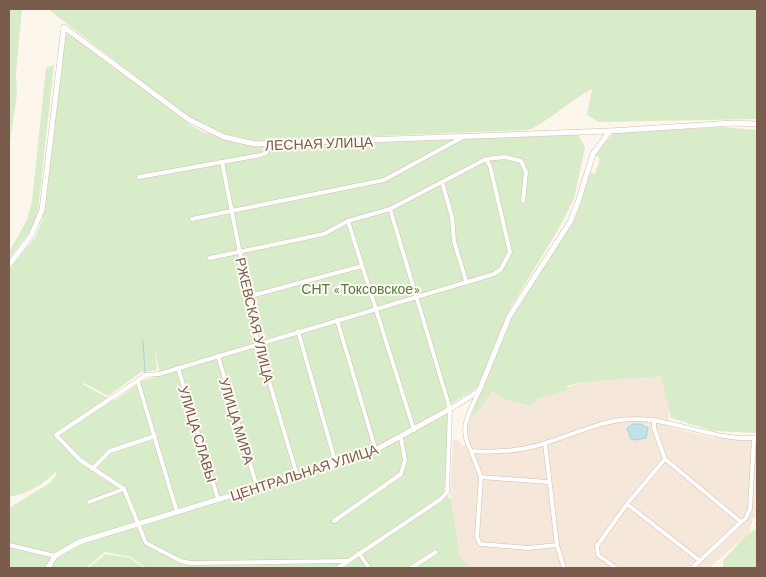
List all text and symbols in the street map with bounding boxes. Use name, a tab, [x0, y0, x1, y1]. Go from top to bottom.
street label: ЛЕСНАЯ УЛИЦА	[265, 133, 374, 153]
street label: РЖЕВСКАЯ УЛИЦА	[232, 256, 278, 385]
park label: СНТ «Токсовское»	[301, 280, 421, 297]
street label: УЛИЦА МИРА	[216, 376, 258, 467]
street label: УЛИЦА СЛАВЫ	[175, 384, 221, 484]
street label: ЦЕНТРАЛЬНАЯ УЛИЦА	[228, 440, 381, 504]

